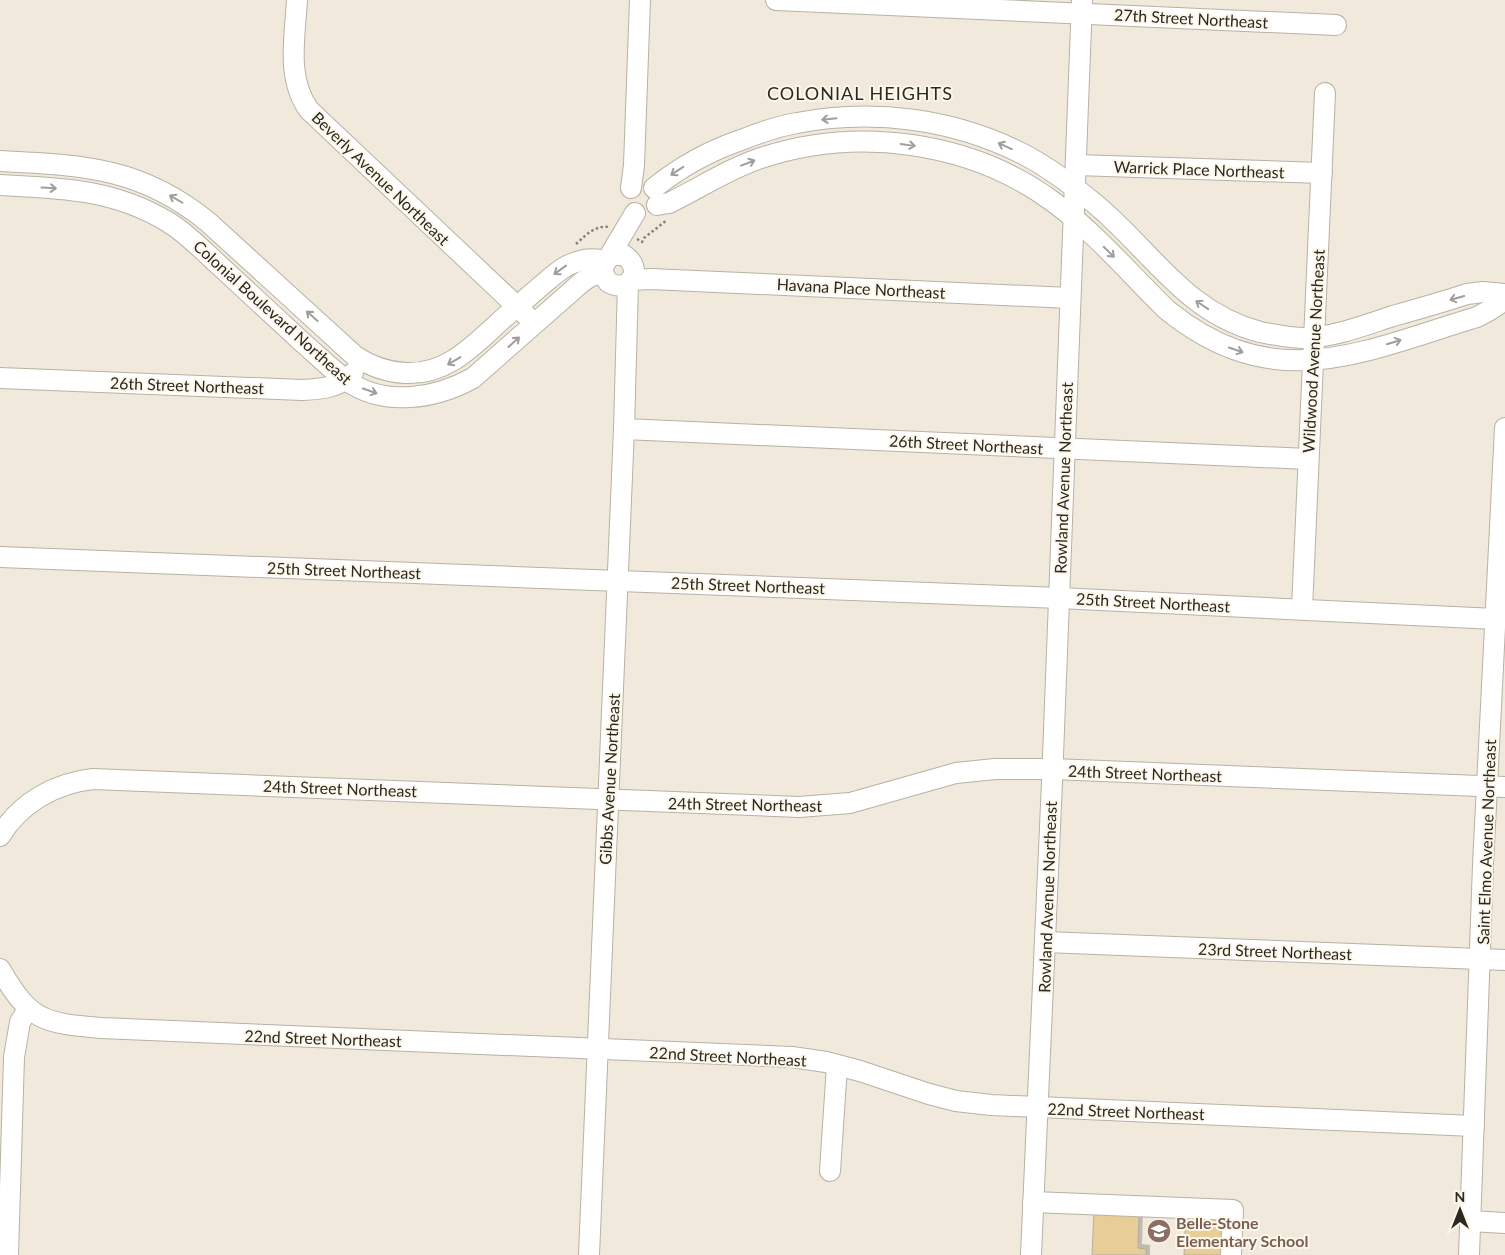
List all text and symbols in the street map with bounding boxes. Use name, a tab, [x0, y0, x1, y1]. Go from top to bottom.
street label: 27th Street Northeast	[1114, 4, 1269, 32]
district label: COLONIAL HEIGHTS	[767, 82, 953, 104]
street label: Beverly Avenue Northeast	[308, 107, 454, 249]
one-way arrow	[822, 114, 838, 124]
one-way arrow	[900, 140, 916, 150]
one-way arrow	[998, 141, 1013, 151]
street label: Warrick Place Northeast	[1113, 157, 1285, 181]
one-way arrow	[740, 158, 756, 167]
one-way arrow	[670, 166, 684, 176]
one-way arrow	[40, 183, 56, 192]
one-way arrow	[169, 194, 184, 204]
street label: Colonial Boulevard Northeast	[190, 236, 356, 388]
one-way arrow	[1102, 245, 1114, 257]
street label: Wildwood Avenue Northeast	[1298, 248, 1328, 453]
one-way arrow	[554, 265, 567, 276]
street label: Havana Place Northeast	[776, 274, 946, 302]
one-way arrow	[1449, 293, 1465, 303]
one-way arrow	[1195, 300, 1209, 310]
one-way arrow	[306, 311, 319, 322]
one-way arrow	[508, 336, 521, 348]
one-way arrow	[1386, 337, 1402, 347]
one-way arrow	[1227, 346, 1243, 355]
one-way arrow	[447, 356, 461, 366]
street label: 26th Street Northeast	[110, 373, 265, 397]
street label: Rowland Avenue Northeast	[1050, 382, 1076, 574]
one-way arrow	[361, 387, 377, 396]
street label: 26th Street Northeast	[889, 430, 1044, 458]
street label: 25th Street Northeast	[267, 558, 422, 582]
street label: 25th Street Northeast	[671, 573, 826, 597]
street label: 25th Street Northeast	[1076, 588, 1231, 616]
street label: Gibbs Avenue Northeast	[595, 693, 623, 865]
street label: Saint Elmo Avenue Northeast	[1473, 739, 1499, 945]
street label: 24th Street Northeast	[1068, 761, 1223, 785]
street label: 24th Street Northeast	[263, 776, 418, 800]
street label: 24th Street Northeast	[668, 793, 822, 815]
street label: Rowland Avenue Northeast	[1034, 801, 1060, 993]
street label: 23rd Street Northeast	[1198, 939, 1353, 963]
street label: 22nd Street Northeast	[244, 1026, 402, 1050]
street label: 22nd Street Northeast	[649, 1042, 807, 1070]
street label: 22nd Street Northeast	[1047, 1099, 1205, 1123]
north arrow	[1435, 1185, 1485, 1235]
text: N	[1455, 1188, 1465, 1205]
place label: Belle-Stone Elementary School	[1176, 1213, 1308, 1250]
school or university icon: Belle-Stone Elementary School	[1146, 1218, 1172, 1244]

